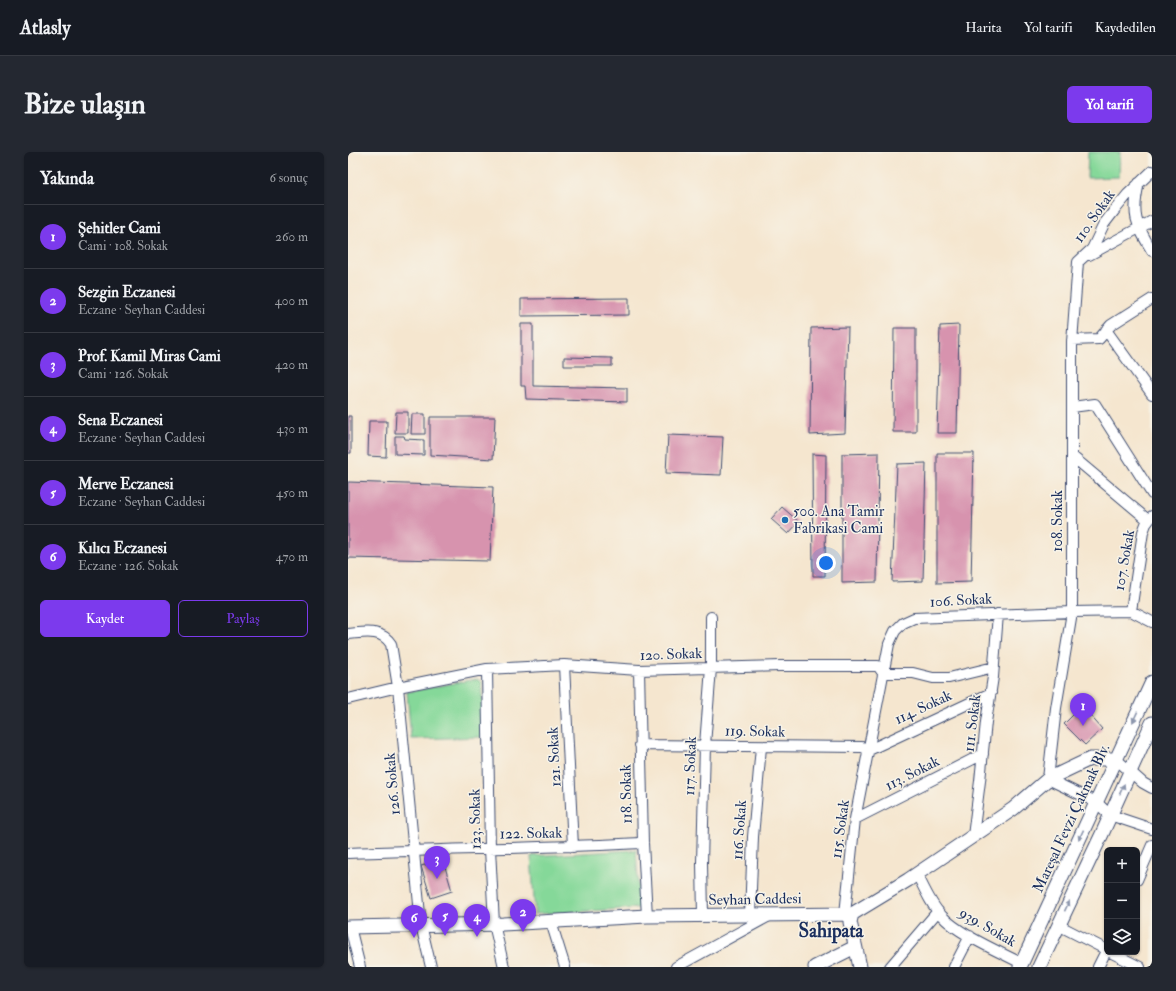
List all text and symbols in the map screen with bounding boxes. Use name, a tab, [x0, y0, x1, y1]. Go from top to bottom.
text: Atlasly	[20, 16, 71, 40]
text: Harita	[965, 19, 1002, 36]
text: Yol tarifi	[1024, 19, 1073, 36]
text: Kaydedilen	[1095, 19, 1156, 36]
button: Yol tarifi	[1067, 86, 1152, 123]
text: Bize ulaşın	[24, 87, 146, 122]
text: Yakında	[40, 168, 94, 189]
text: 6 sonuç	[269, 170, 308, 186]
street label: 110. Sokak	[1069, 186, 1119, 246]
text: Şehitler Cami	[78, 219, 161, 238]
text: 1	[51, 229, 55, 245]
text: 260 m	[275, 229, 308, 245]
text: Cami · 108. Sokak	[78, 238, 168, 254]
text: Sezgin Eczanesi	[78, 283, 176, 302]
text: 2	[50, 293, 56, 309]
text: 400 m	[275, 293, 308, 309]
text: Eczane · Seyhan Caddesi	[78, 302, 205, 318]
text: Prof. Kamil Miras Cami	[78, 347, 221, 366]
text: 3	[51, 357, 56, 373]
text: 420 m	[275, 357, 308, 373]
text: Cami · 126. Sokak	[78, 366, 169, 382]
text: Sena Eczanesi	[78, 411, 163, 430]
text: 4	[49, 421, 57, 437]
text: 430 m	[277, 421, 308, 437]
text: Eczane · Seyhan Caddesi	[78, 430, 205, 446]
text: Merve Eczanesi	[78, 475, 173, 494]
text: 5	[50, 485, 56, 501]
text: 450 m	[276, 485, 308, 501]
street label: 108. Sokak	[1048, 490, 1067, 552]
text: Eczane · Seyhan Caddesi	[78, 494, 205, 510]
place label: 500. Ana Tamir Fabrikasi Cami	[793, 502, 885, 538]
marker: 500. Ana Tamir Fabrikasi Cami	[780, 515, 790, 525]
street label: 107. Sokak	[1110, 528, 1139, 592]
text: Kılıcı Eczanesi	[78, 539, 167, 558]
text: 6	[50, 549, 56, 565]
text: 470 m	[276, 549, 308, 565]
your location	[816, 553, 836, 573]
text: Eczane · 126. Sokak	[78, 558, 179, 574]
street label: 106. Sokak	[929, 589, 993, 612]
button: Kaydet	[40, 600, 170, 637]
button: Paylaş	[178, 600, 308, 637]
street label: 120. Sokak	[639, 644, 703, 665]
street label: 114. Sokak	[892, 686, 955, 729]
street label: 111. Sokak	[960, 693, 985, 753]
pin: 1	[1070, 693, 1096, 726]
one-way arrow	[1132, 712, 1138, 723]
street label: 119. Sokak	[725, 721, 785, 742]
street label: 121. Sokak	[543, 726, 566, 788]
street label: 117. Sokak	[680, 736, 701, 796]
street label: Mareşal Fevzi Çakmak Blv.	[1029, 741, 1114, 896]
street label: 126. Sokak	[380, 752, 405, 816]
street label: 113. Sokak	[882, 752, 943, 795]
street label: 118. Sokak	[616, 764, 637, 824]
one-way arrow	[1120, 782, 1126, 794]
street label: 123. Sokak	[465, 788, 486, 850]
street label: 116. Sokak	[728, 799, 751, 861]
street label: 115. Sokak	[827, 799, 854, 860]
street label: 122. Sokak	[500, 823, 562, 844]
one-way arrow	[1078, 830, 1084, 841]
pin: 3	[424, 846, 450, 879]
map controls	[1104, 847, 1140, 955]
button: +	[1104, 847, 1140, 883]
button: −	[1104, 883, 1140, 919]
street label: Seyhan Caddesi	[708, 889, 802, 910]
pin: 2	[510, 899, 536, 932]
one-way arrow	[1064, 901, 1070, 912]
pin: 5	[432, 903, 458, 936]
street label: 939. Sokak	[955, 903, 1020, 951]
pin: 4	[464, 904, 490, 937]
pin: 6	[401, 905, 427, 938]
district label: Sahipata	[799, 919, 865, 944]
button: layers	[1104, 919, 1140, 955]

